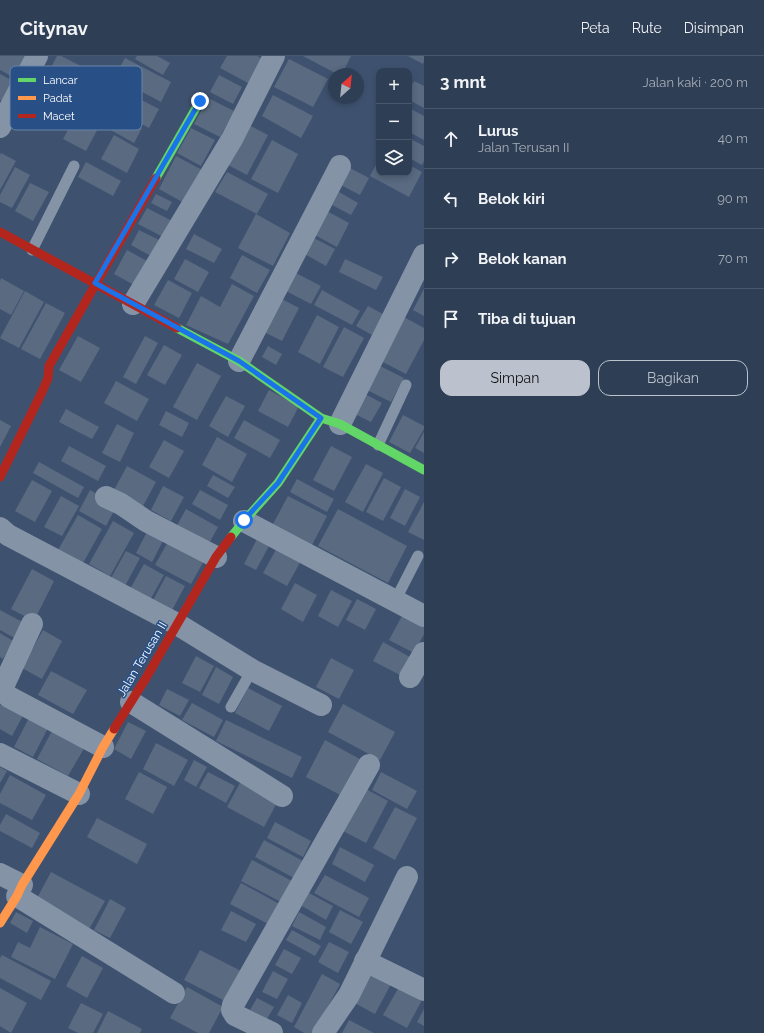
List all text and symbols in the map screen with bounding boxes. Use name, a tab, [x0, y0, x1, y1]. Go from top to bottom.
text: Citynav	[20, 17, 88, 39]
text: Peta	[581, 20, 610, 36]
text: Rute	[632, 20, 662, 36]
text: Disimpan	[684, 20, 744, 36]
legend	[10, 66, 142, 130]
north arrow	[328, 68, 364, 104]
map controls	[376, 68, 412, 176]
button: +	[376, 68, 412, 104]
text: 3 mnt	[440, 72, 486, 92]
text: Lancar	[43, 74, 78, 87]
text: Jalan kaki · 200 m	[643, 75, 748, 90]
text: Padat	[43, 92, 73, 105]
route end	[191, 92, 209, 110]
button: −	[376, 104, 412, 140]
text: Macet	[43, 110, 75, 123]
text: Lurus	[478, 122, 519, 140]
icon: ahead	[440, 128, 462, 150]
text: 40 m	[718, 131, 748, 146]
button: layers	[376, 140, 412, 176]
text: Jalan Terusan II	[478, 140, 569, 155]
icon: left	[440, 188, 462, 210]
text: Belok kiri	[478, 190, 545, 208]
text: 90 m	[717, 191, 748, 206]
icon: right	[440, 248, 462, 270]
text: Belok kanan	[478, 250, 567, 268]
text: 70 m	[718, 251, 748, 266]
icon: arrive	[440, 308, 462, 330]
text: Tiba di tujuan	[478, 310, 576, 328]
button: Simpan	[440, 360, 590, 396]
button: Bagikan	[598, 360, 748, 396]
route start	[235, 511, 253, 529]
street label: Jalan Terusan II	[114, 619, 170, 699]

